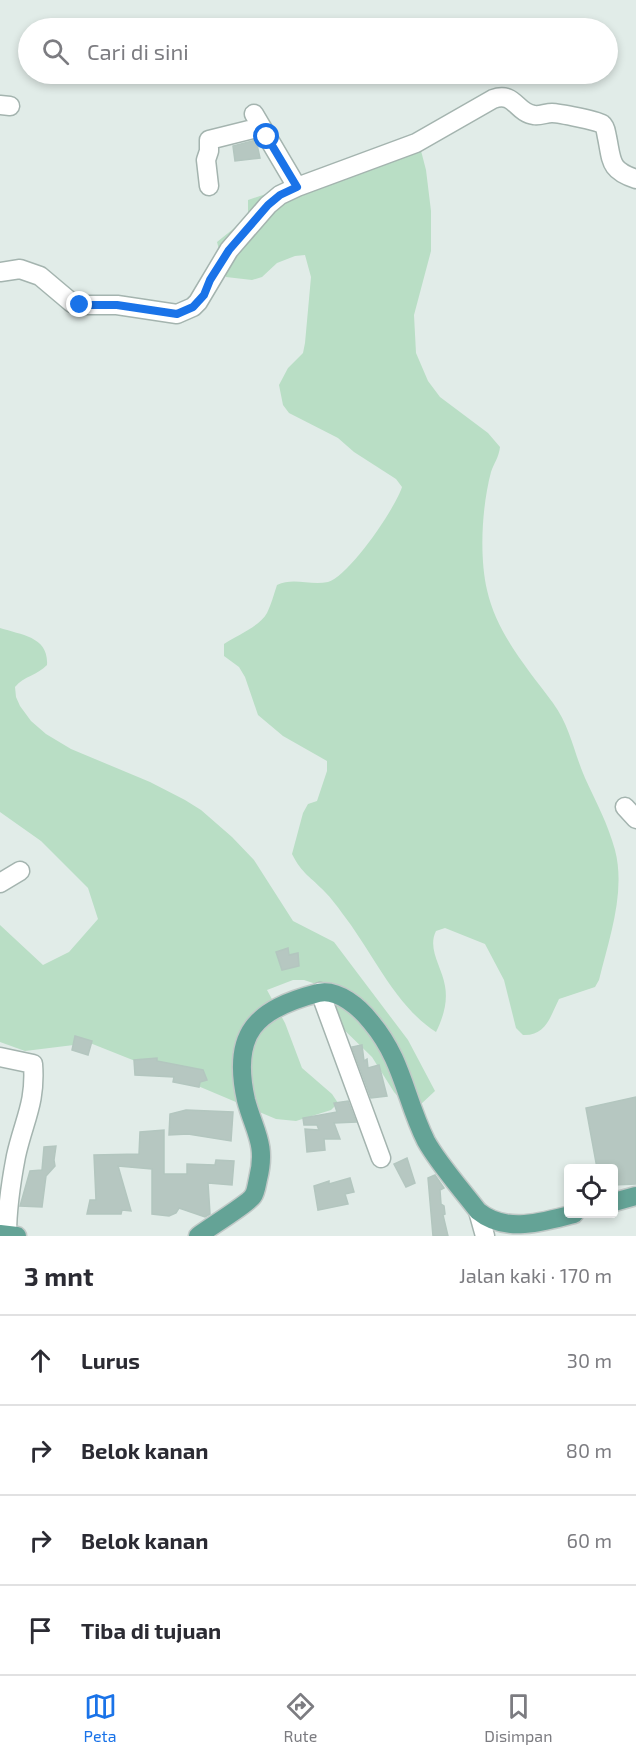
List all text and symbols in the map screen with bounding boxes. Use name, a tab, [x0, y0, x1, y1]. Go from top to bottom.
search box	[18, 18, 618, 84]
icon: search	[39, 35, 72, 68]
text: Cari di sini	[87, 38, 189, 64]
route start	[253, 123, 279, 149]
route end	[66, 291, 92, 317]
map controls	[564, 1164, 618, 1218]
button: locate	[564, 1164, 618, 1218]
text: 3 mnt	[24, 1260, 94, 1291]
text: Jalan kaki · 170 m	[459, 1263, 612, 1287]
icon: ahead	[24, 1344, 57, 1377]
text: Lurus	[81, 1347, 140, 1373]
text: 30 m	[567, 1348, 612, 1372]
icon: right	[24, 1434, 57, 1467]
text: Belok kanan	[81, 1437, 208, 1463]
text: 80 m	[566, 1438, 612, 1462]
icon: right	[24, 1524, 57, 1557]
text: Belok kanan	[81, 1527, 208, 1553]
text: 60 m	[567, 1528, 612, 1552]
icon: arrive	[24, 1614, 57, 1647]
text: Tiba di tujuan	[81, 1617, 221, 1643]
tab: Peta	[84, 1690, 117, 1745]
tab: Rute	[284, 1690, 317, 1745]
tab: Disimpan	[484, 1690, 552, 1745]

